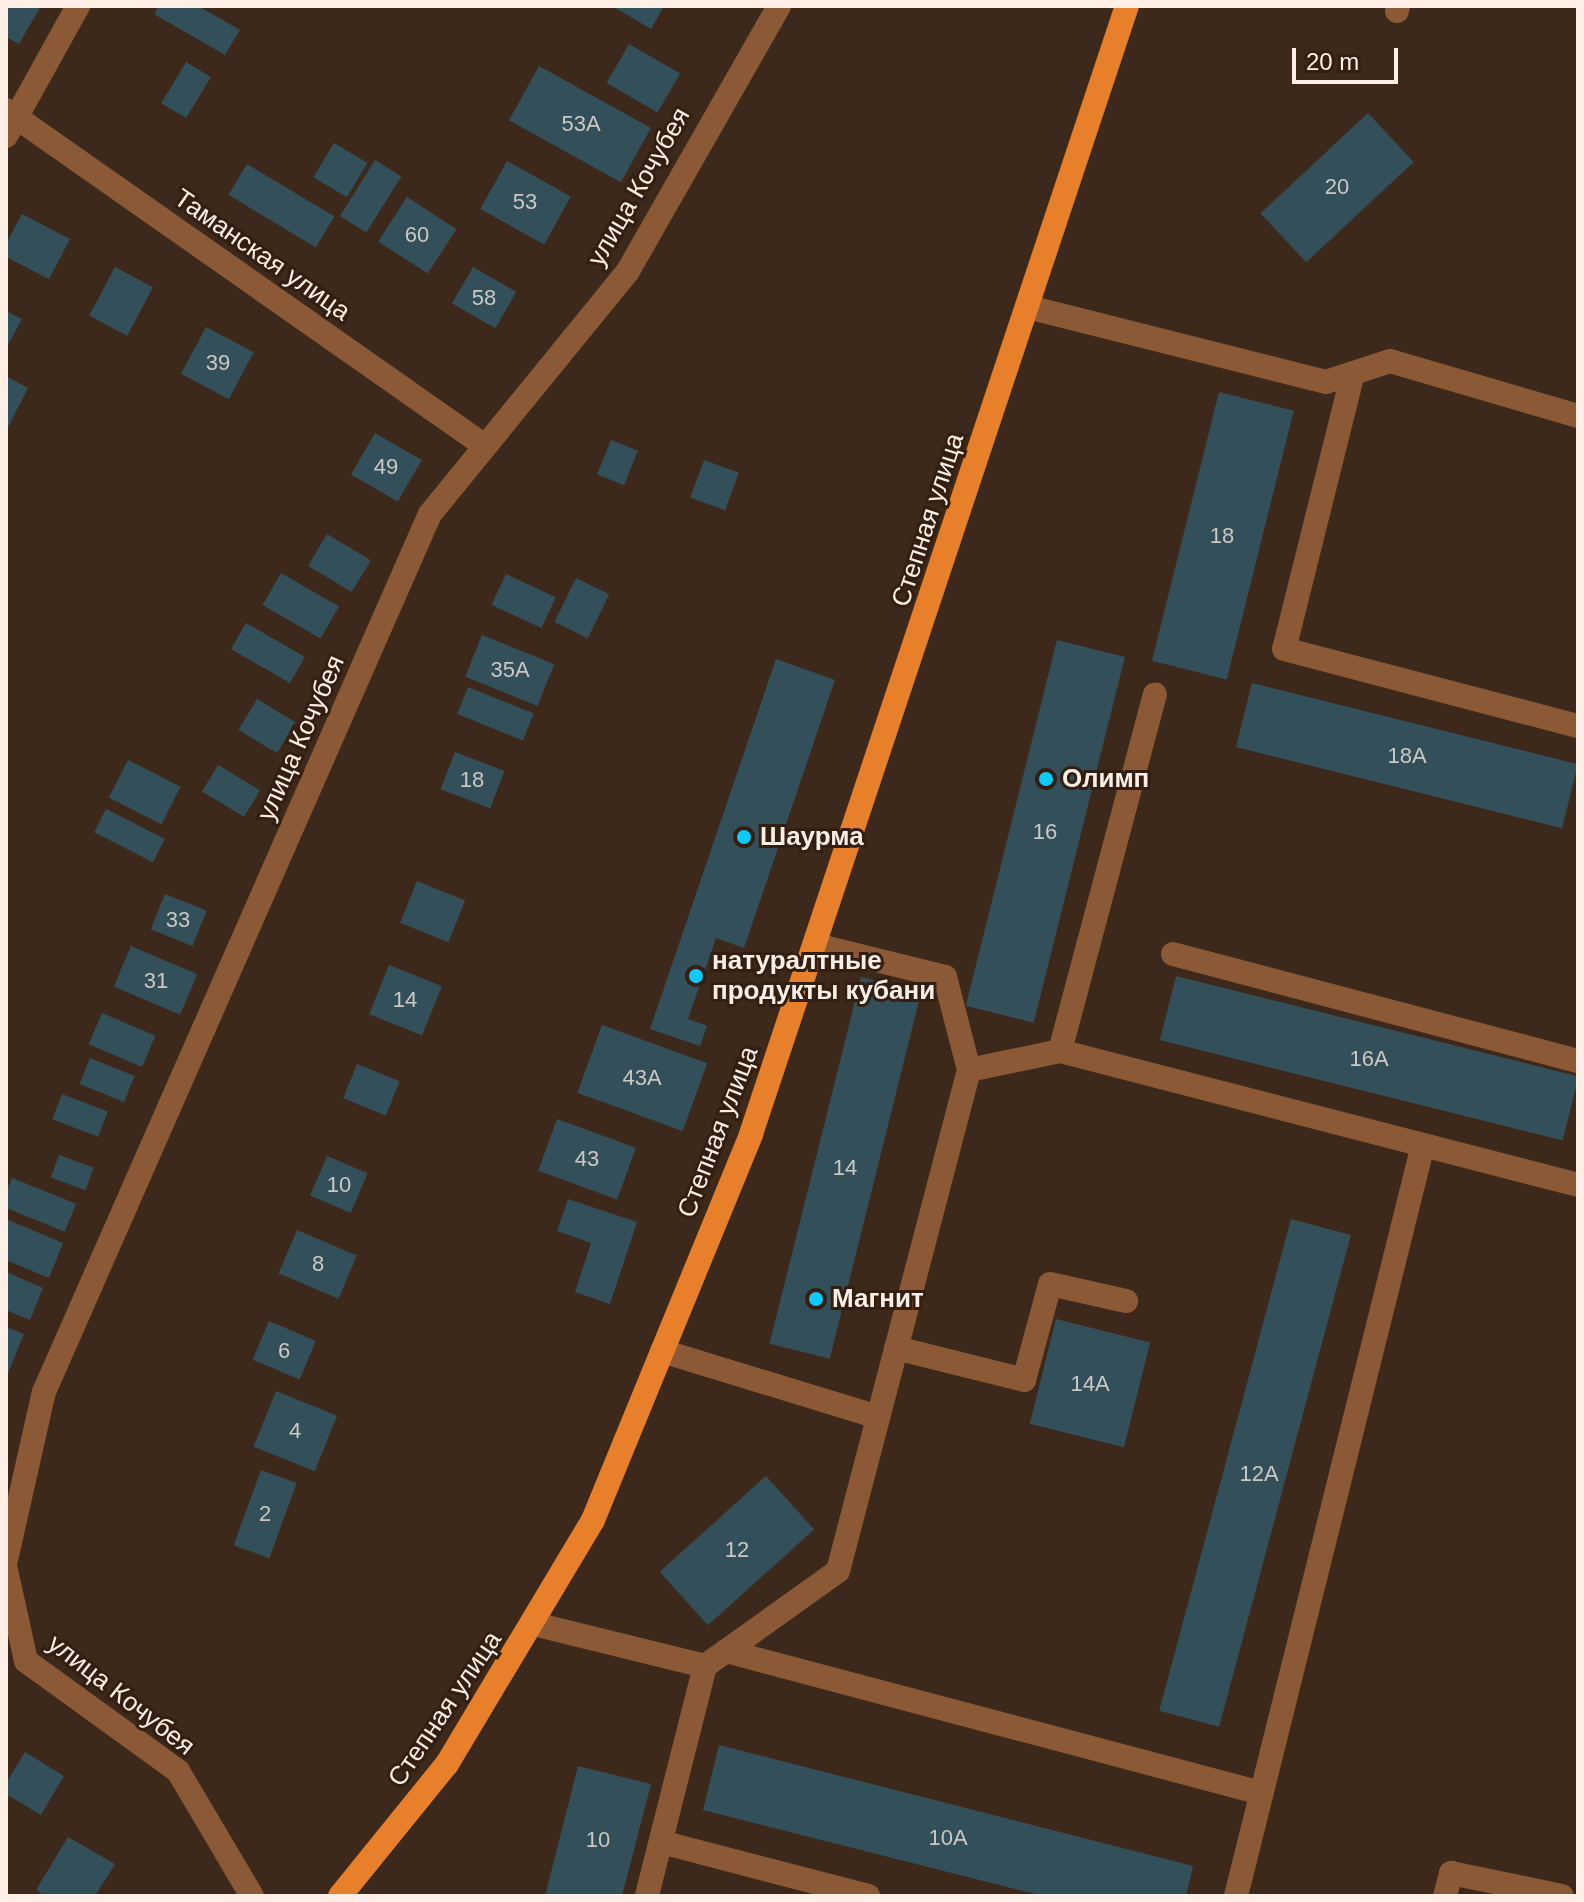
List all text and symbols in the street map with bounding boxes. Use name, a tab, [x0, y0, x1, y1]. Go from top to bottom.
scale bar	[1296, 32, 1402, 82]
text: 20 m	[1306, 48, 1359, 75]
street label: улица Кочубея	[581, 102, 697, 272]
house number: 53А	[561, 111, 601, 137]
house number: 20	[1325, 174, 1349, 200]
street label: Таманская улица	[168, 183, 356, 327]
house number: 53	[513, 189, 537, 215]
house number: 60	[405, 222, 429, 248]
house number: 58	[472, 285, 496, 311]
house number: 39	[206, 350, 230, 376]
street label: Степная улица	[885, 429, 971, 611]
house number: 49	[374, 454, 398, 480]
house number: 18	[1210, 523, 1234, 549]
street label: улица Кочубея	[251, 650, 351, 826]
house number: 35А	[490, 657, 530, 683]
house number: 18А	[1387, 743, 1427, 769]
place label: Олимп	[1062, 763, 1149, 795]
house number: 18	[460, 767, 484, 793]
marker: Олимп	[1037, 770, 1055, 788]
house number: 16	[1033, 819, 1057, 845]
place label: Шаурма	[760, 821, 864, 853]
marker: Шаурма	[735, 828, 753, 846]
house number: 33	[166, 907, 190, 933]
place label: натуралтные продукты кубани	[712, 945, 935, 1006]
marker: натуралтные продукты кубани	[687, 967, 705, 985]
house number: 31	[144, 968, 168, 994]
house number: 14	[393, 987, 417, 1013]
street label: Степная улица	[671, 1042, 765, 1222]
house number: 16А	[1349, 1046, 1389, 1072]
house number: 43А	[622, 1065, 662, 1091]
house number: 43	[575, 1146, 599, 1172]
house number: 14	[833, 1155, 857, 1181]
house number: 10	[327, 1172, 351, 1198]
house number: 8	[312, 1251, 324, 1277]
place label: Магнит	[832, 1283, 924, 1315]
marker: Магнит	[807, 1290, 825, 1308]
house number: 6	[278, 1338, 290, 1364]
house number: 14А	[1070, 1371, 1110, 1397]
house number: 4	[289, 1418, 301, 1444]
house number: 12А	[1239, 1461, 1279, 1487]
house number: 2	[259, 1501, 271, 1527]
house number: 12	[725, 1537, 749, 1563]
street label: Степная улица	[382, 1625, 508, 1793]
street label: улица Кочубея	[41, 1628, 201, 1762]
house number: 10А	[928, 1825, 968, 1851]
house number: 10	[586, 1827, 610, 1853]

